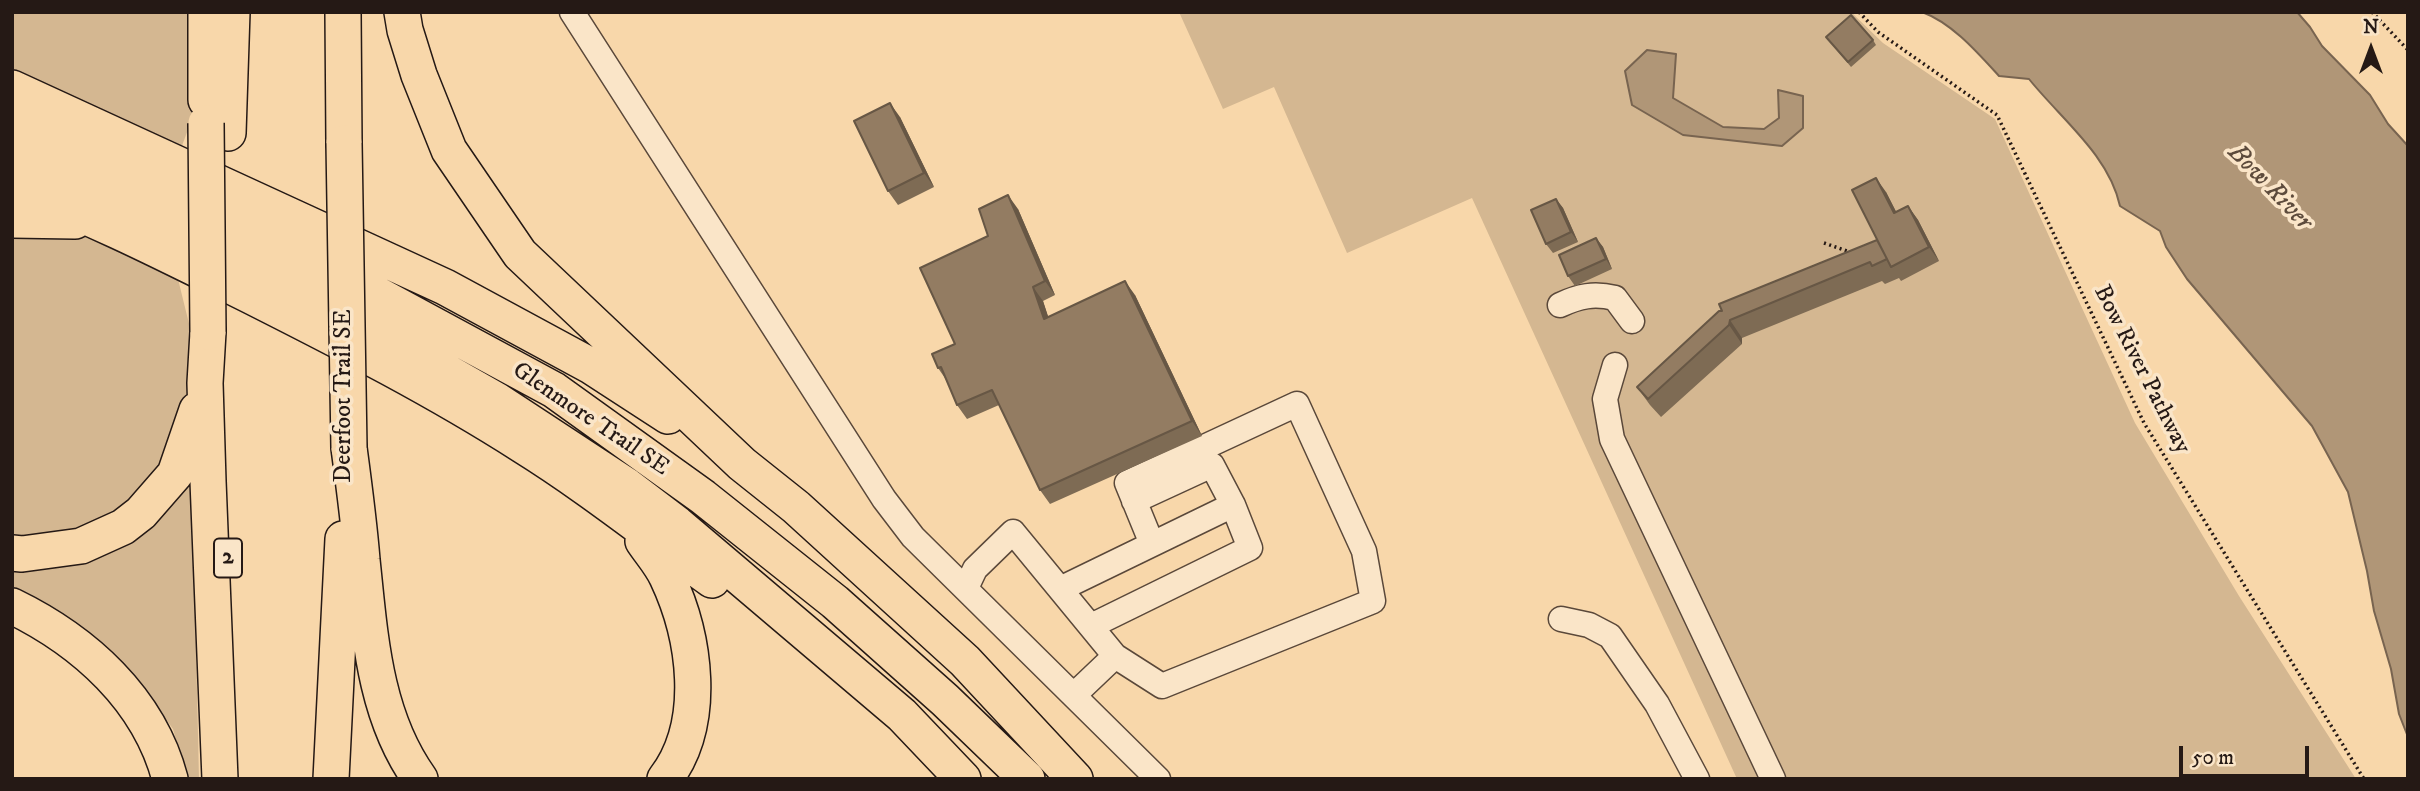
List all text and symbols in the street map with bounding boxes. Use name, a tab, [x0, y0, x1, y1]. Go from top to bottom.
north arrow	[2336, 14, 2406, 84]
text: N	[2363, 16, 2379, 39]
water label: Bow River	[2220, 138, 2318, 238]
street label: Bow River Pathway	[2086, 281, 2196, 459]
street label: Deerfoot Trail SE	[331, 309, 359, 483]
street label: Glenmore Trail SE	[506, 357, 674, 483]
road number: 2	[214, 538, 242, 578]
scale bar	[2182, 732, 2312, 776]
text: 50 m	[2192, 745, 2234, 771]

